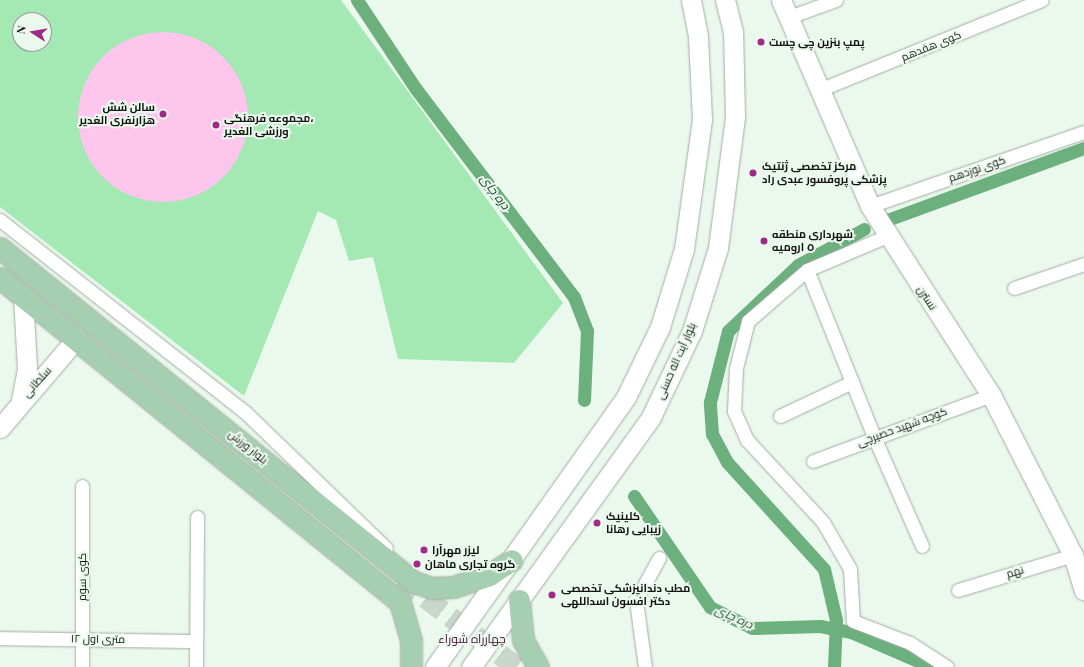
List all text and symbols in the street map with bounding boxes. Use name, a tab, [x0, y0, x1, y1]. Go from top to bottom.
north arrow	[12, 12, 52, 52]
text: N	[13, 24, 29, 35]
street label: کوی هفدهم	[899, 28, 963, 64]
place label: پمپ بنزین چى چست	[769, 35, 864, 49]
marker: پمپ بنزین چى چست	[756, 37, 766, 47]
place label: سالن شش هزارنفری الغدیر	[79, 101, 155, 127]
marker: سالن شش هزارنفری الغدیر	[158, 109, 168, 119]
place label: مجموعه فرهنگی، ورزشی الغدیر	[224, 112, 313, 138]
marker: مجموعه فرهنگی، ورزشی الغدیر	[211, 120, 221, 130]
street label: کوی نوزدهم	[947, 153, 1007, 185]
place label: مرکز تخصصی ژنتیک پزشکی پروفسور عبدی راد	[762, 160, 887, 186]
marker: مرکز تخصصی ژنتیک پزشکی پروفسور عبدی راد	[747, 167, 759, 179]
water label: دره چای	[477, 172, 513, 212]
place label: شهردارى منطقه ٥ ارومیه	[772, 228, 853, 254]
marker: شهردارى منطقه ٥ ارومیه	[759, 236, 769, 246]
street label: نسترن	[914, 283, 940, 313]
street label: بلوار آیت اله حسنی	[653, 321, 699, 401]
street label: سلطانی	[20, 364, 54, 400]
street label: کوچه شهید حصیرچی	[855, 405, 949, 449]
street label: بلوار ورزش	[226, 427, 270, 467]
place label: کلینیک زیبایی رهانا	[606, 510, 661, 536]
marker: کلینیک زیبایی رهانا	[591, 517, 603, 529]
place label: لیزر مهرآرا	[432, 543, 479, 557]
marker: لیزر مهرآرا	[419, 545, 429, 555]
street label: کوی سوم	[75, 553, 89, 601]
place label: گروه تجاری ماهان	[425, 557, 515, 571]
marker: گروه تجاری ماهان	[412, 559, 422, 569]
street label: نهم	[1005, 563, 1025, 581]
place label: مطب دندانپزشکی تخصصی دکتر افسون اسداللهی	[561, 582, 690, 608]
marker: مطب دندانپزشکی تخصصی دکتر افسون اسداللهی	[546, 589, 558, 601]
water label: دره چای	[713, 602, 755, 632]
street label: ۱۲ متری اول	[71, 632, 125, 646]
district label: چهارراه شوراء	[438, 632, 506, 646]

